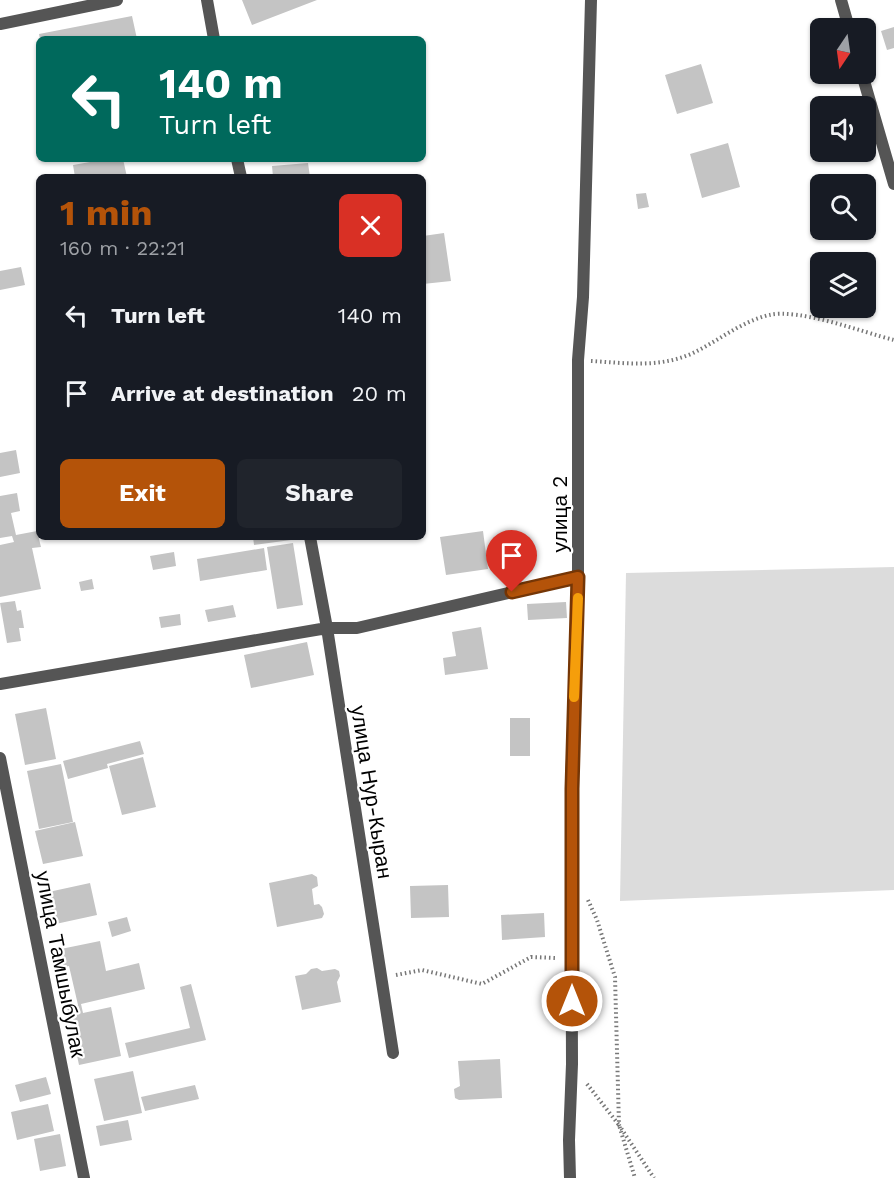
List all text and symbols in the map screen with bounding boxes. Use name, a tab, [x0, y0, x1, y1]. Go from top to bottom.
north arrow	[810, 18, 876, 84]
map controls	[810, 18, 876, 318]
text: 140 m	[159, 59, 283, 108]
icon: left	[60, 60, 138, 138]
button: sound	[810, 96, 876, 162]
text: Turn left	[159, 109, 271, 141]
button: search	[810, 174, 876, 240]
text: 1 min	[60, 192, 152, 234]
button: close	[339, 194, 402, 257]
text: 160 m · 22:21	[60, 236, 185, 260]
button: layers	[810, 252, 876, 318]
icon: left	[60, 299, 93, 332]
text: Turn left	[111, 303, 205, 328]
text: 140 m	[338, 303, 402, 328]
icon: arrive	[60, 377, 93, 410]
text: Arrive at destination	[111, 381, 334, 406]
text: 20 m	[352, 381, 407, 406]
button: Exit	[60, 459, 225, 528]
button: Share	[237, 459, 402, 528]
street label: улица 2	[547, 475, 572, 553]
pin	[486, 530, 537, 592]
icon: arrive	[495, 539, 528, 572]
street label: улица Нур-Кыран	[346, 704, 398, 880]
street label: улица Тамшыбулак	[31, 869, 92, 1060]
position arrow	[540, 969, 604, 1033]

